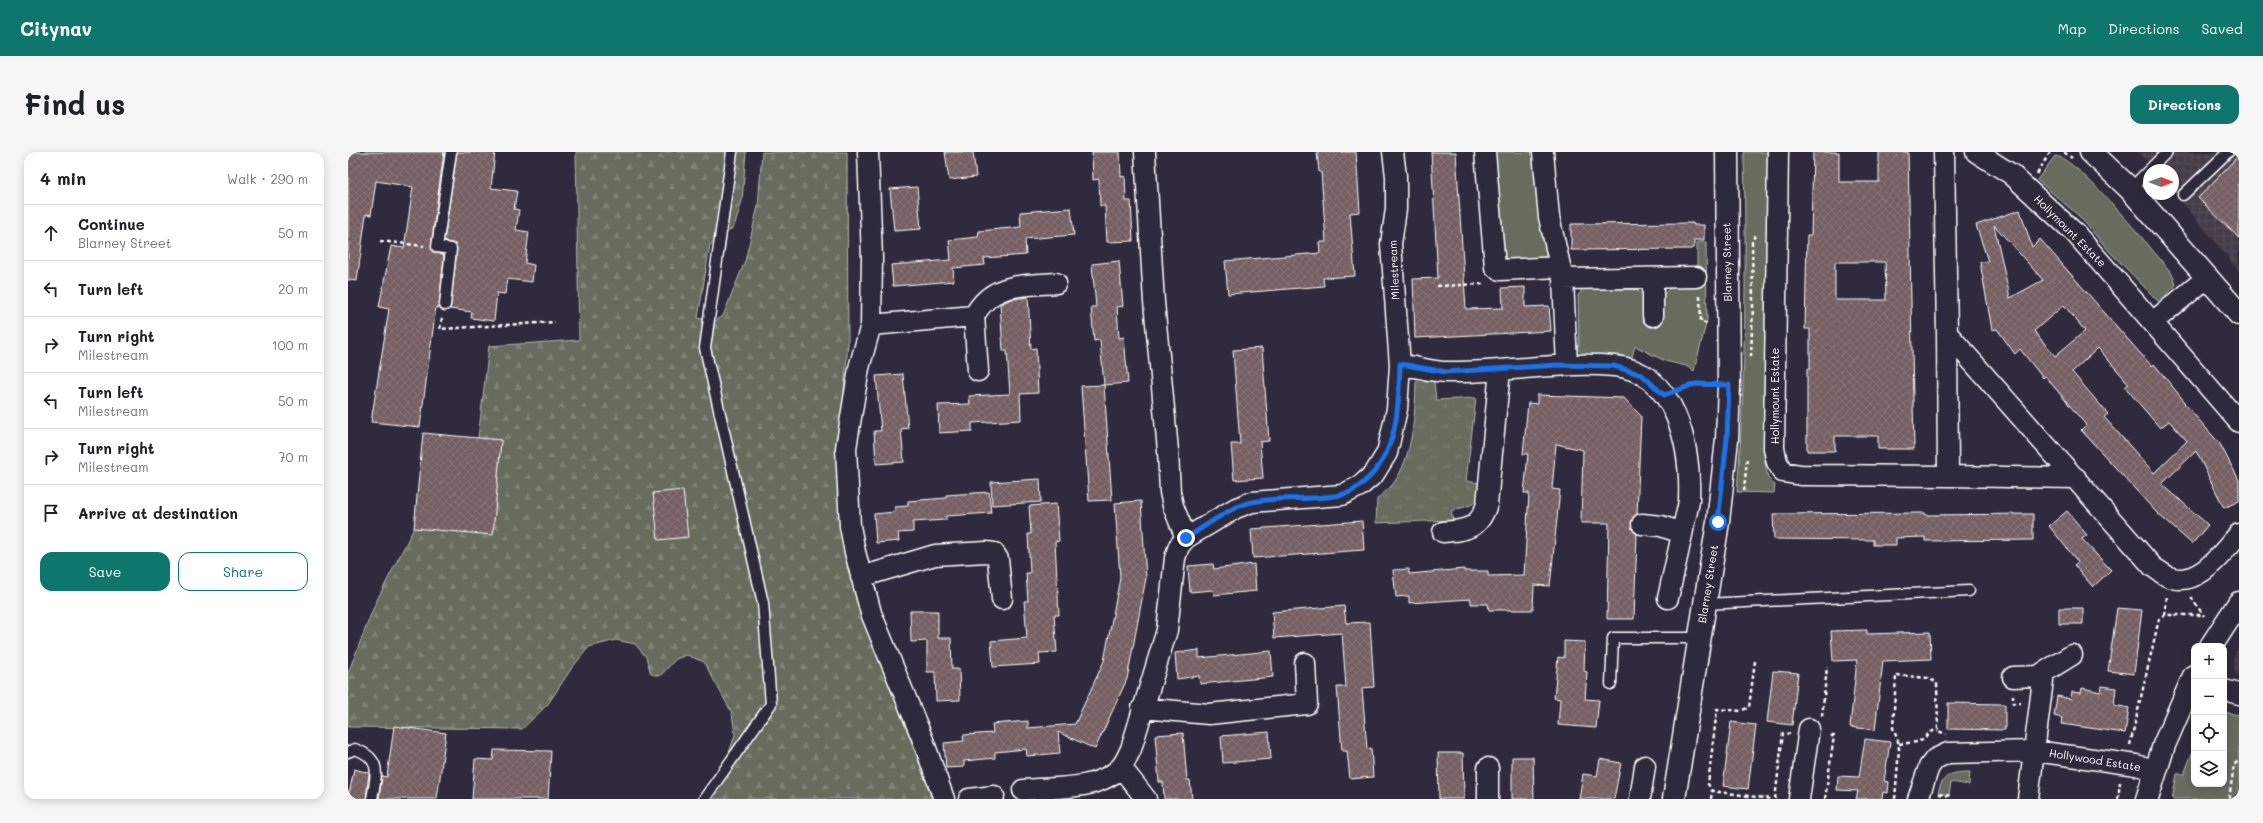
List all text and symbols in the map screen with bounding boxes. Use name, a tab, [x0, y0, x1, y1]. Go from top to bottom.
text: Citynav	[20, 16, 92, 41]
text: Map	[2058, 19, 2086, 38]
text: Directions	[2108, 19, 2179, 38]
text: Saved	[2201, 19, 2243, 38]
button: Directions	[2130, 85, 2239, 124]
text: Find us	[24, 86, 125, 122]
north arrow	[2143, 164, 2179, 200]
text: 4 min	[40, 167, 86, 189]
text: Walk · 290 m	[227, 170, 308, 187]
street label: Hollymount Estate	[2031, 191, 2110, 270]
text: Continue	[78, 214, 145, 234]
icon: ahead	[40, 222, 62, 244]
street label: Blarney Street	[1718, 222, 1735, 302]
text: 50 m	[278, 224, 308, 241]
text: Blarney Street	[78, 234, 172, 251]
street label: Milestream	[1384, 240, 1403, 300]
icon: left	[40, 278, 62, 300]
text: Turn left	[78, 279, 143, 299]
text: 20 m	[278, 280, 308, 297]
text: Turn right	[78, 326, 155, 346]
icon: right	[40, 334, 62, 356]
text: 100 m	[272, 336, 308, 353]
text: Milestream	[78, 346, 149, 363]
street label: Hollymount Estate	[1767, 348, 1782, 444]
text: Turn left	[78, 382, 143, 402]
icon: left	[40, 390, 62, 412]
text: 50 m	[278, 392, 308, 409]
text: Milestream	[78, 402, 149, 419]
text: Turn right	[78, 438, 155, 458]
icon: right	[40, 446, 62, 468]
text: 70 m	[278, 448, 308, 465]
text: Milestream	[78, 458, 149, 475]
icon: arrive	[40, 502, 62, 524]
text: Arrive at destination	[78, 503, 238, 523]
route start	[1709, 513, 1727, 531]
route end	[1177, 529, 1195, 547]
street label: Blarney Street	[1694, 544, 1721, 624]
button: Save	[40, 552, 170, 591]
button: Share	[178, 552, 308, 591]
map controls	[2191, 643, 2227, 787]
button: +	[2191, 643, 2227, 679]
button: −	[2191, 679, 2227, 715]
button: locate	[2191, 715, 2227, 751]
street label: Hollywood Estate	[2048, 745, 2142, 774]
button: layers	[2191, 751, 2227, 787]

